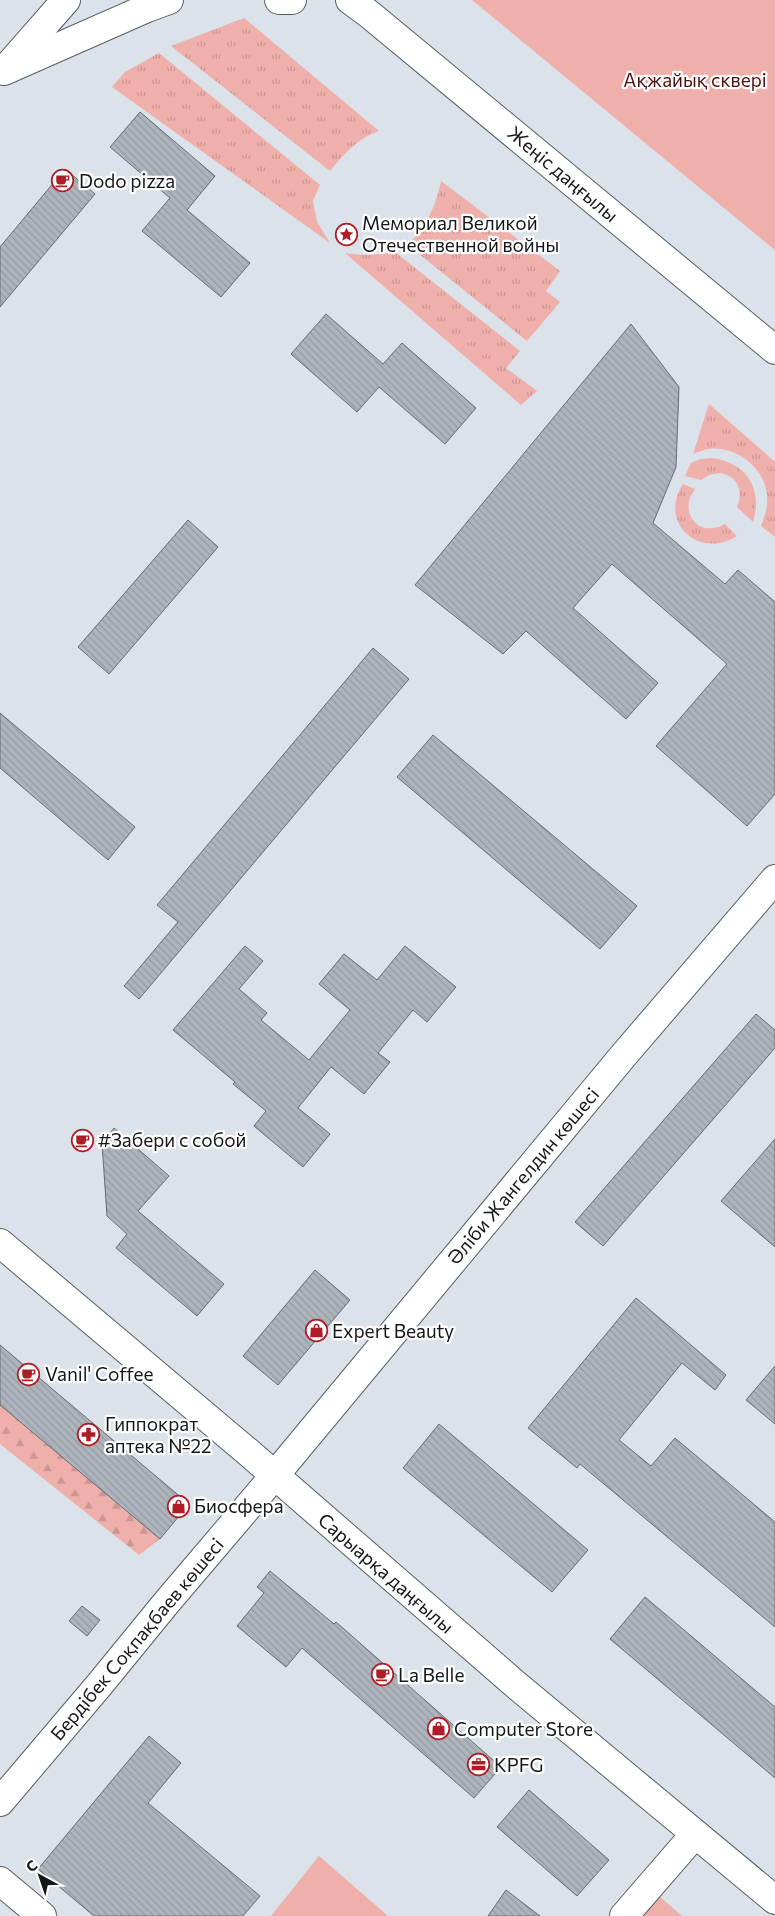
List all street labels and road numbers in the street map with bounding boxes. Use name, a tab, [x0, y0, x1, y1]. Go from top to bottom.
street label: Жеңіс даңғылы	[503, 121, 623, 226]
street label: Әліби Жангелдин көшесі	[442, 1083, 603, 1269]
street label: Сарыарқа даңғылы	[314, 1508, 459, 1638]
street label: Бердібек Соқпақбаев көшесі	[45, 1533, 228, 1745]

